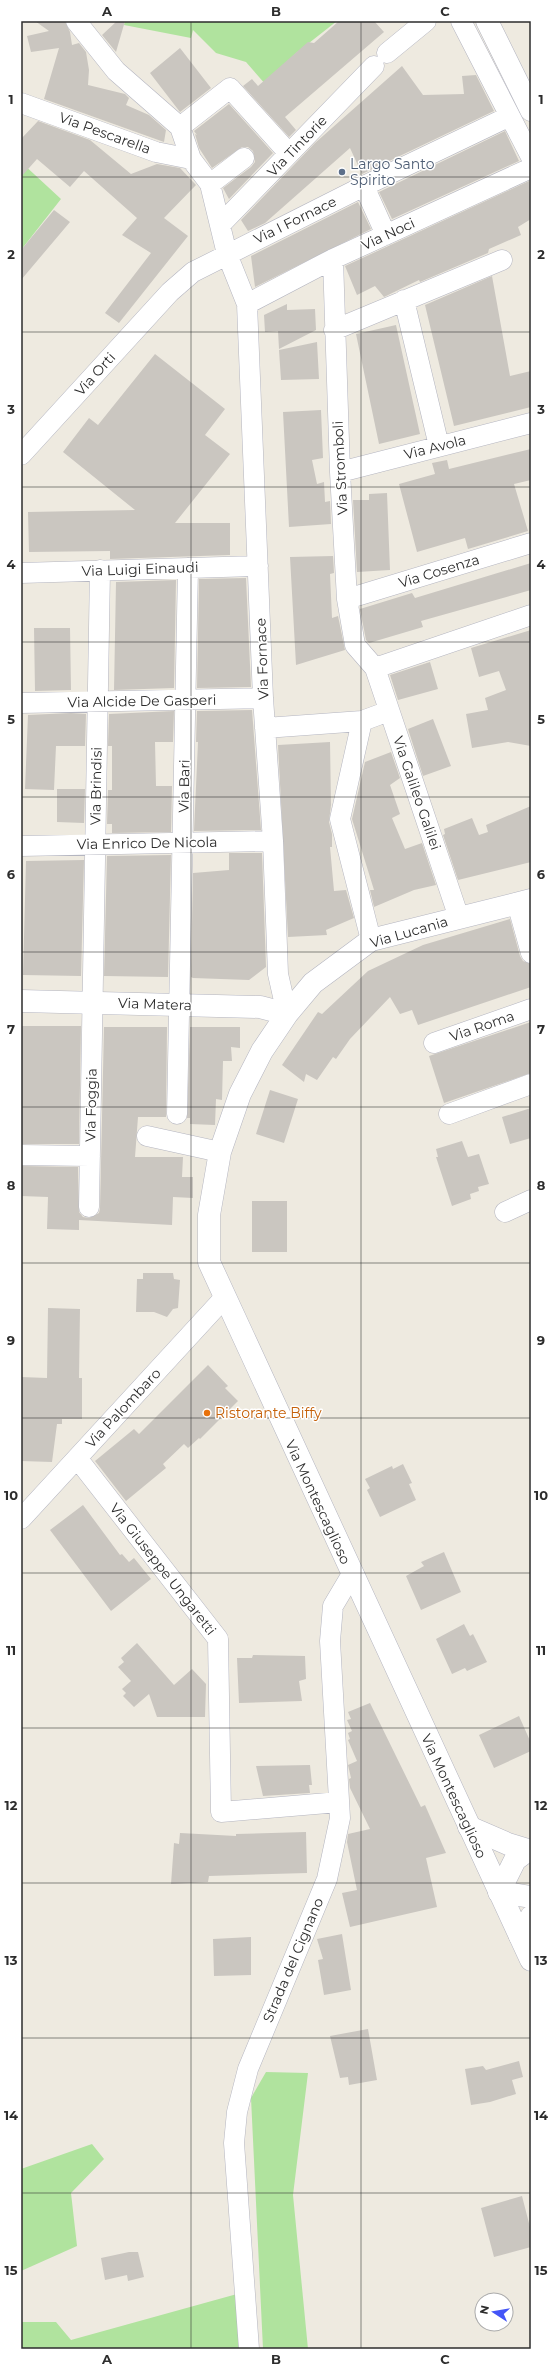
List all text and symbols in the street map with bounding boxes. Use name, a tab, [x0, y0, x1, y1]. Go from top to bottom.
text: A	[101, 3, 113, 19]
text: B	[271, 3, 281, 19]
text: C	[440, 3, 450, 19]
text: 1	[8, 91, 14, 107]
text: 1	[538, 91, 544, 107]
street label: Via Pescarella	[57, 108, 153, 158]
street label: Via Tintorie	[263, 112, 331, 180]
place label: Largo Santo Spirito	[350, 155, 435, 189]
marker: Largo Santo Spirito	[337, 167, 347, 177]
street label: Via I Fornace	[251, 192, 339, 248]
street label: Via Noci	[358, 214, 418, 254]
text: 2	[7, 246, 15, 262]
text: 2	[537, 246, 545, 262]
street label: Via Orti	[71, 349, 119, 399]
text: 3	[6, 401, 15, 417]
text: 3	[536, 401, 545, 417]
street label: Via Stromboli	[329, 420, 351, 516]
street label: Via Avola	[402, 431, 468, 463]
street label: Via Cosenza	[396, 550, 482, 592]
text: 4	[7, 556, 16, 572]
text: 4	[537, 556, 546, 572]
street label: Via Luigi Einaudi	[81, 558, 199, 580]
street label: Via Fornace	[252, 618, 272, 700]
street label: Via Alcide De Gasperi	[67, 691, 217, 711]
text: 5	[7, 711, 15, 727]
text: 5	[537, 711, 545, 727]
street label: Via Galileo Galilei	[389, 734, 445, 852]
street label: Via Brindisi	[86, 747, 106, 825]
street label: Via Bari	[175, 759, 193, 813]
street label: Via Enrico De Nicola	[76, 833, 218, 853]
text: 6	[7, 866, 16, 882]
text: 6	[537, 866, 546, 882]
street label: Via Lucania	[368, 912, 450, 952]
street label: Via Matera	[118, 994, 192, 1014]
street label: Via Roma	[447, 1007, 517, 1045]
text: 7	[7, 1021, 15, 1037]
text: 7	[537, 1021, 545, 1037]
street label: Via Foggia	[81, 1068, 101, 1142]
text: 8	[7, 1177, 16, 1193]
text: 8	[537, 1177, 546, 1193]
text: 9	[7, 1332, 15, 1348]
text: 9	[537, 1332, 545, 1348]
street label: Via Palombaro	[81, 1364, 165, 1452]
place label: Ristorante Biffy	[215, 1404, 322, 1422]
marker: Ristorante Biffy	[202, 1408, 212, 1418]
street label: Via Montescaglioso	[281, 1437, 355, 1567]
text: 10	[4, 1487, 18, 1503]
text: 10	[534, 1487, 548, 1503]
street label: Via Giuseppe Ungaretti	[106, 1499, 220, 1639]
text: 11	[6, 1642, 16, 1658]
text: 11	[536, 1642, 546, 1658]
street label: Via Montescaglioso	[417, 1731, 491, 1861]
text: 12	[5, 1797, 18, 1813]
text: 12	[535, 1797, 548, 1813]
street label: Strada del Cignano	[259, 1895, 327, 2025]
text: 13	[5, 1952, 18, 1968]
text: 13	[535, 1952, 548, 1968]
text: 14	[4, 2107, 18, 2123]
text: 14	[534, 2107, 548, 2123]
text: 15	[5, 2262, 18, 2278]
text: 15	[535, 2262, 548, 2278]
north arrow	[474, 2292, 514, 2332]
text: N	[476, 2304, 492, 2316]
text: A	[101, 2351, 113, 2367]
text: B	[271, 2351, 281, 2367]
text: C	[440, 2351, 450, 2367]

